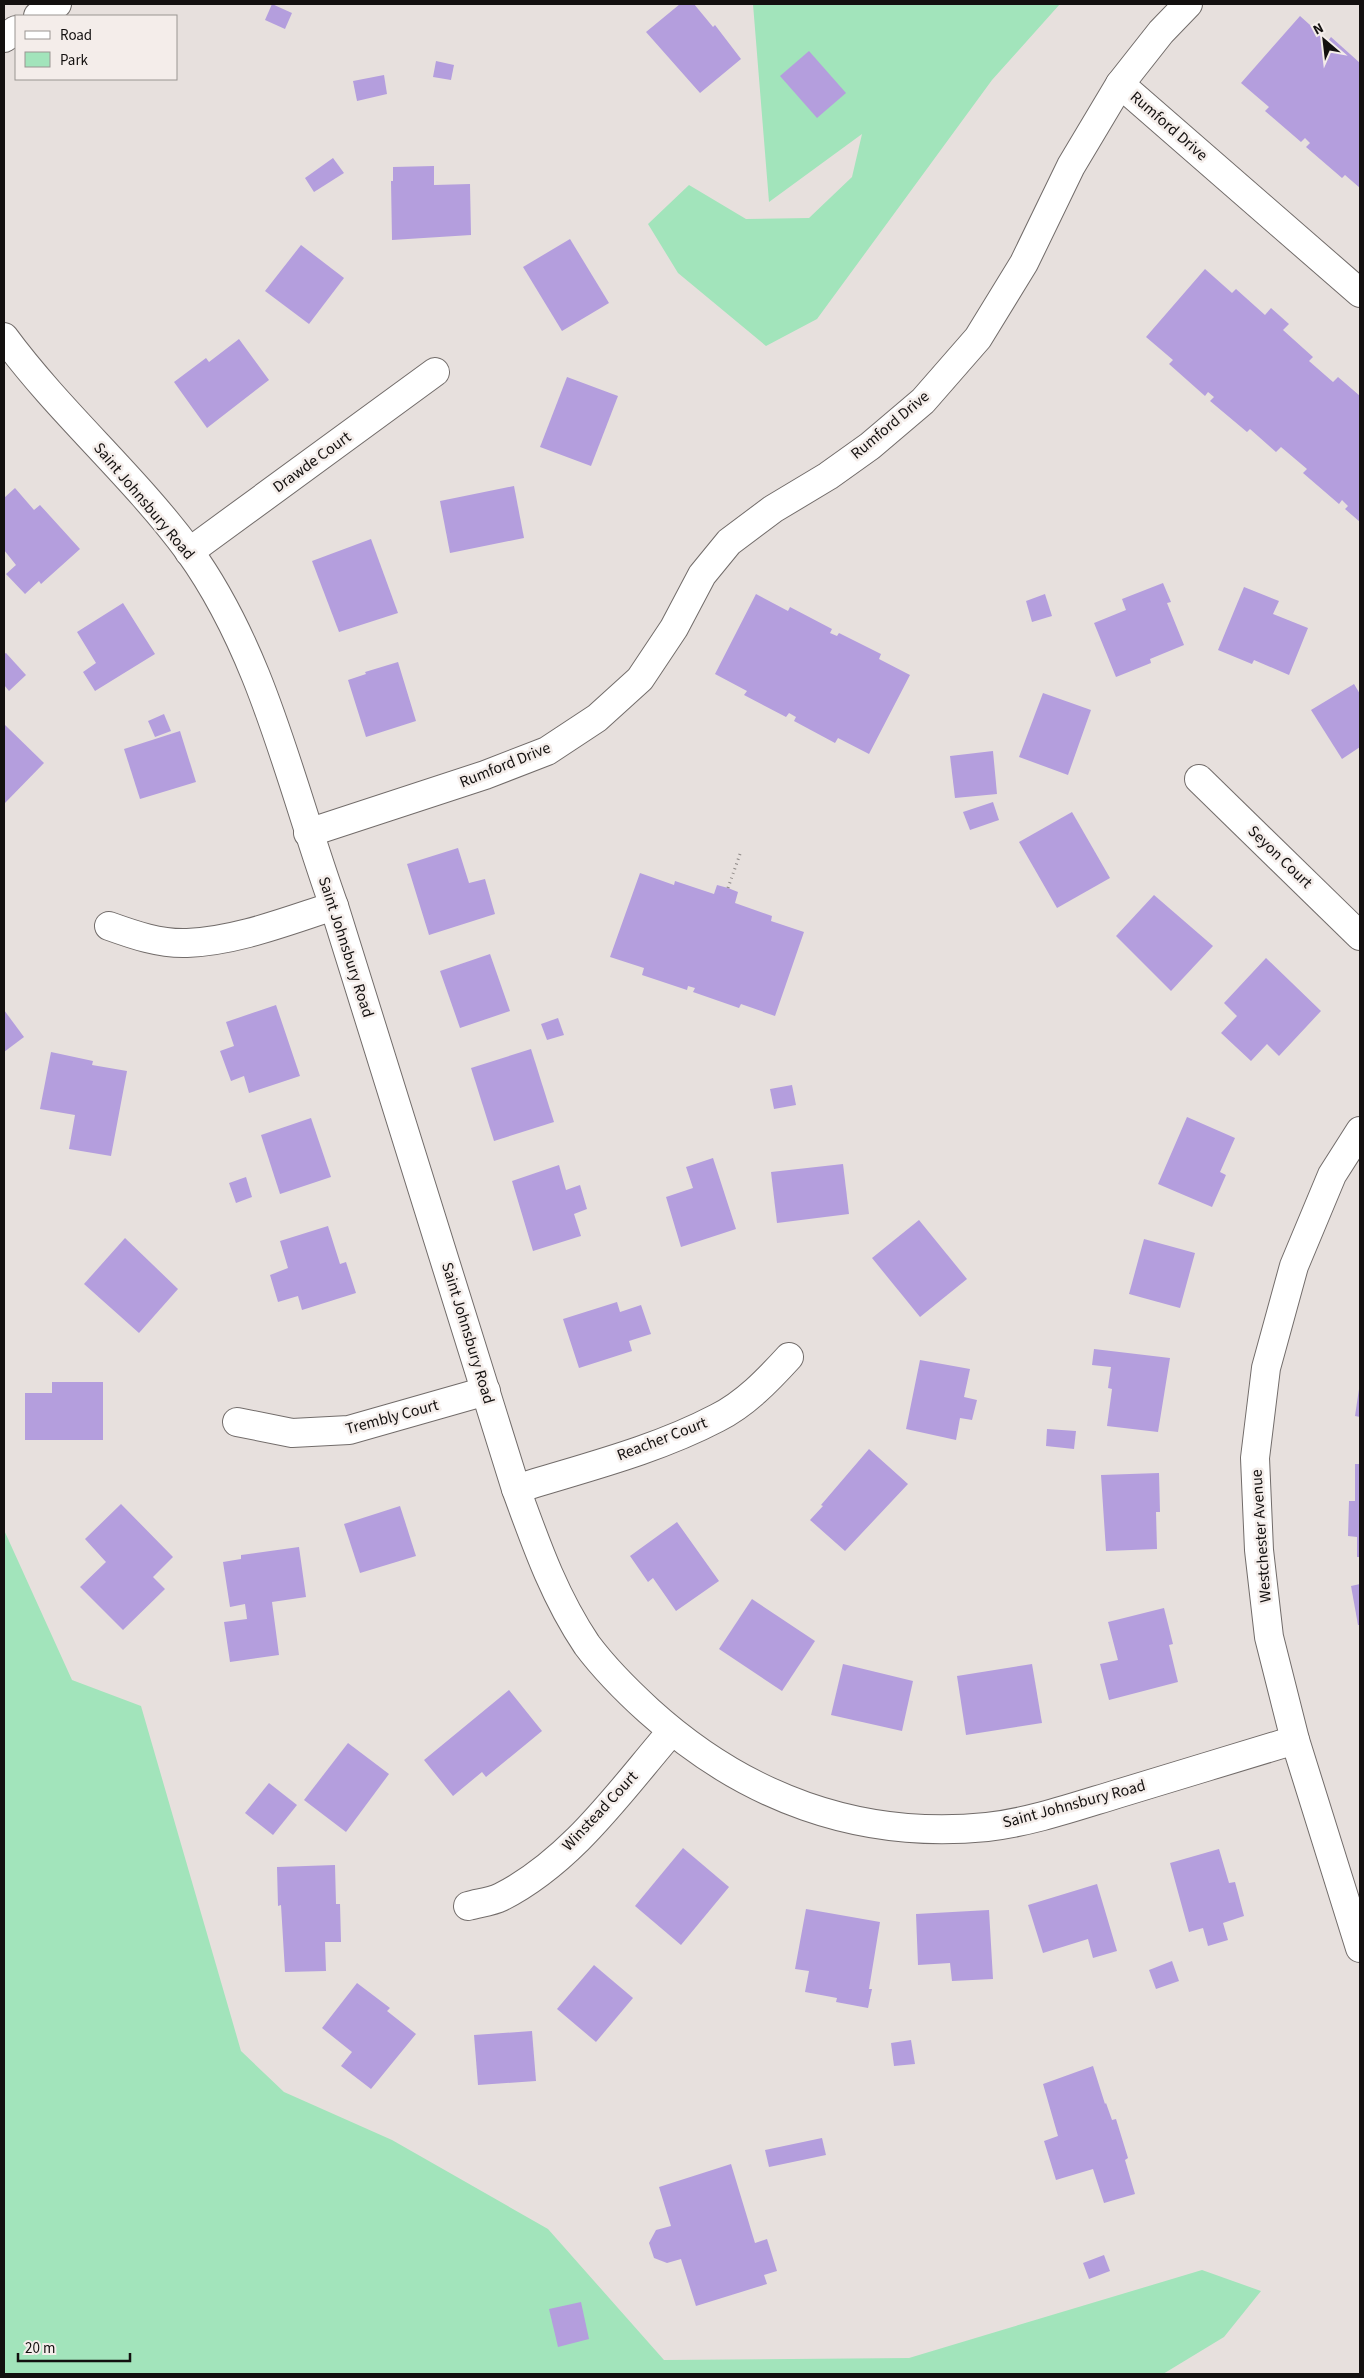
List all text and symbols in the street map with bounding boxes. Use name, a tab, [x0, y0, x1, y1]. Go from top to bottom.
legend	[15, 15, 178, 80]
north arrow	[1299, 15, 1349, 65]
text: N	[1310, 18, 1327, 40]
text: Road	[60, 25, 92, 46]
text: Park	[60, 50, 89, 71]
street label: Rumford Drive	[1125, 86, 1213, 166]
street label: Rumford Drive	[846, 386, 934, 464]
street label: Drawde Court	[268, 426, 356, 498]
street label: Saint Johnsbury Road	[88, 438, 200, 564]
street label: Rumford Drive	[456, 737, 554, 793]
street label: Seyon Court	[1243, 821, 1318, 894]
street label: Saint Johnsbury Road	[313, 874, 379, 1020]
street label: Saint Johnsbury Road	[436, 1260, 500, 1406]
street label: Trembly Court	[343, 1394, 442, 1440]
street label: Reacher Court	[614, 1412, 711, 1466]
street label: Westchester Avenue	[1245, 1469, 1277, 1603]
street label: Winstead Court	[557, 1766, 643, 1856]
street label: Saint Johnsbury Road	[1000, 1774, 1148, 1834]
scale bar	[18, 2330, 130, 2362]
text: 20 m	[25, 2338, 55, 2359]

